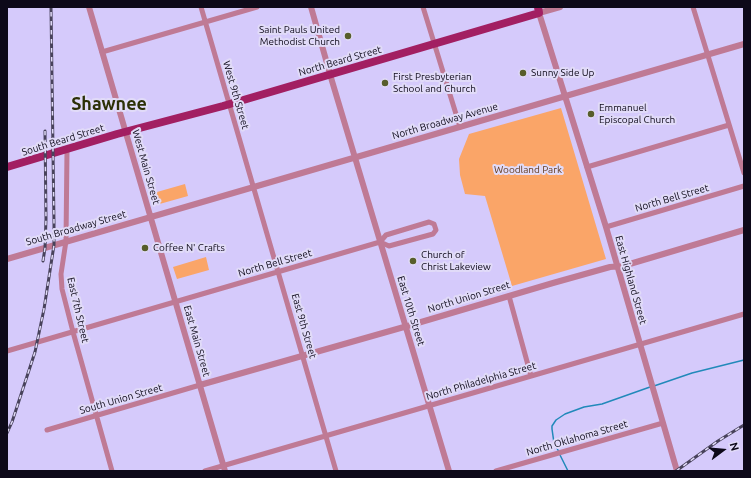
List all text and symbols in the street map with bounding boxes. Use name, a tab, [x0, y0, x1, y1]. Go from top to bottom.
place label: Saint Pauls United Methodist Church	[259, 24, 340, 48]
marker: Saint Pauls United Methodist Church	[343, 31, 353, 41]
street label: North Beard Street	[297, 43, 383, 79]
street label: West 9th Street	[220, 59, 252, 131]
place label: Sunny Side Up	[531, 67, 594, 79]
marker: Sunny Side Up	[518, 68, 528, 78]
place label: First Presbyterian School and Church	[393, 71, 476, 94]
marker: First Presbyterian School and Church	[380, 78, 390, 88]
district label: Shawnee	[71, 93, 147, 115]
street label: North Broadway Avenue	[391, 100, 499, 142]
place label: Emmanuel Episcopal Church	[599, 102, 675, 126]
marker: Emmanuel Episcopal Church	[586, 109, 596, 119]
street label: South Beard Street	[20, 122, 106, 158]
street label: West Main Street	[130, 128, 162, 206]
park label: Woodland Park	[494, 164, 562, 176]
street label: North Bell Street	[634, 182, 710, 214]
street label: South Broadway Street	[25, 208, 127, 248]
street label: East Highland Street	[613, 234, 649, 326]
place label: Coffee N' Crafts	[153, 242, 225, 254]
marker: Coffee N' Crafts	[140, 243, 150, 253]
street label: North Bell Street	[237, 247, 313, 279]
place label: Church of Christ Lakeview	[421, 249, 491, 272]
marker: Church of Christ Lakeview	[408, 256, 418, 266]
street label: East 10th Street	[395, 275, 427, 347]
street label: East 7th Street	[65, 276, 91, 344]
street label: North Union Street	[426, 279, 512, 315]
street label: East 9th Street	[289, 292, 319, 360]
street label: East Main Street	[181, 304, 213, 378]
street label: North Philadelphia Street	[425, 360, 537, 402]
street label: South Union Street	[78, 381, 164, 417]
street label: North Oklahoma Street	[525, 418, 629, 458]
north arrow	[703, 430, 743, 470]
text: N	[728, 441, 741, 452]

